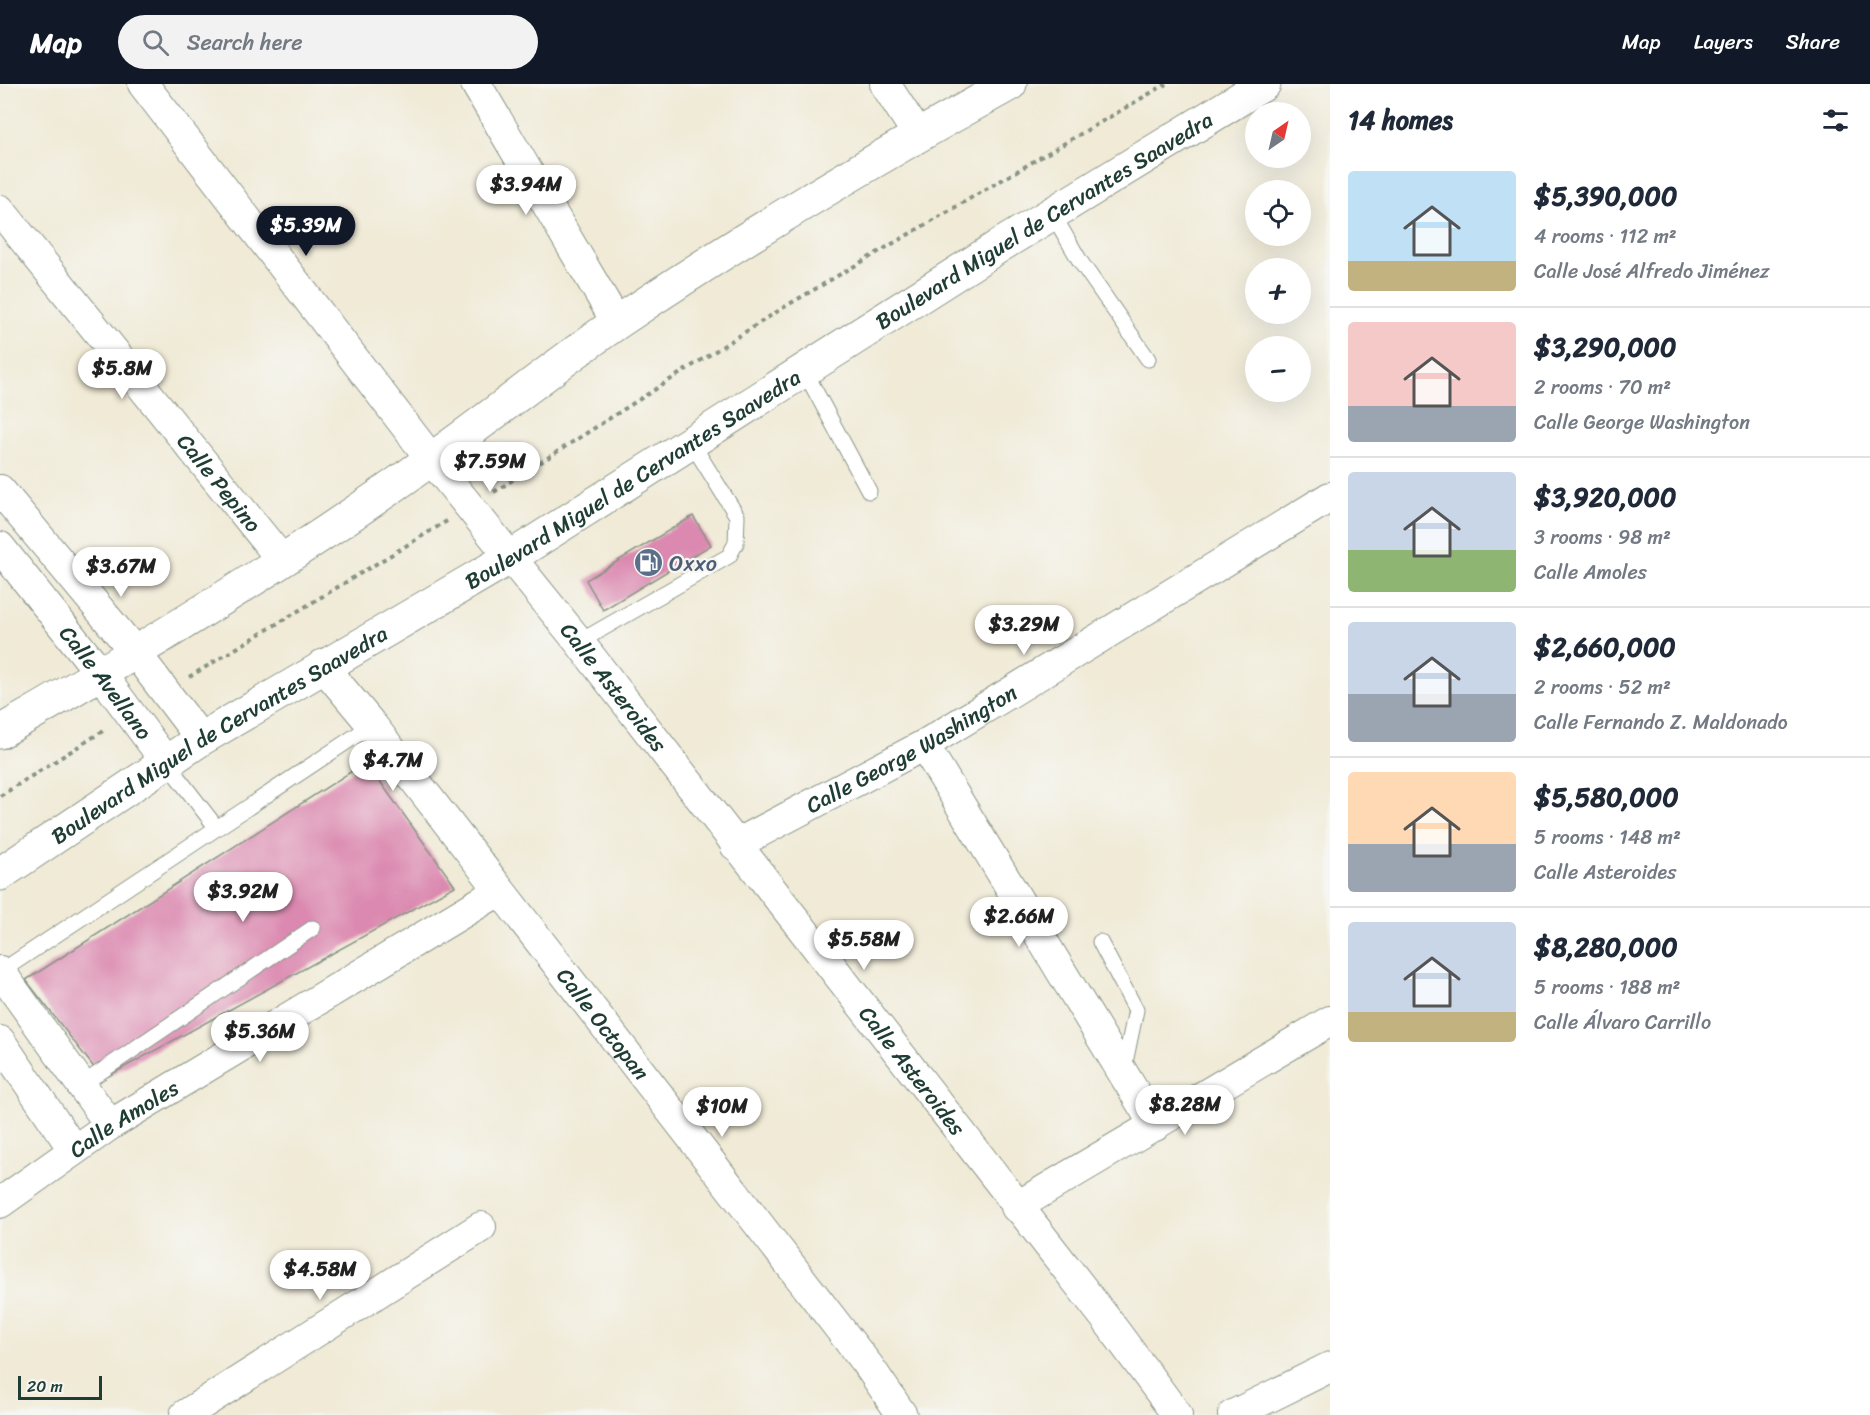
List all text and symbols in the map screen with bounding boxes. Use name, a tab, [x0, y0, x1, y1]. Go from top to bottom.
search box	[118, 15, 538, 69]
text: Map	[30, 18, 82, 67]
text: Search here	[187, 23, 303, 62]
text: Map	[1622, 23, 1661, 61]
text: Layers	[1694, 23, 1753, 61]
text: Share	[1786, 23, 1840, 61]
icon: search	[139, 26, 172, 59]
text: 14 homes	[1348, 97, 1453, 143]
street label: Boulevard Miguel de Cervantes Saavedra	[867, 101, 1221, 340]
north arrow	[1245, 102, 1311, 168]
map controls	[1245, 102, 1311, 402]
icon: filters	[1819, 104, 1852, 137]
pin: $3.94M	[477, 165, 575, 216]
text: $3.94M	[490, 167, 562, 202]
text: $5,390,000	[1534, 173, 1677, 219]
button: locate	[1245, 180, 1311, 246]
icon: home	[1396, 195, 1468, 267]
pin: $5.39M	[257, 206, 355, 257]
text: $5.39M	[270, 208, 342, 243]
text: 4 rooms · 112 m²	[1534, 219, 1677, 254]
text: Calle José Alfredo Jiménez	[1534, 254, 1769, 289]
button: +	[1245, 258, 1311, 324]
text: $3,290,000	[1534, 324, 1676, 370]
button: −	[1245, 336, 1311, 402]
icon: home	[1396, 346, 1468, 418]
pin: $5.8M	[80, 349, 164, 400]
text: $5.8M	[92, 351, 152, 386]
street label: Boulevard Miguel de Cervantes Saavedra	[457, 358, 809, 600]
text: 2 rooms · 70 m²	[1534, 370, 1671, 405]
text: Calle George Washington	[1534, 405, 1750, 440]
street label: Calle Pepino	[167, 424, 272, 541]
pin: $7.59M	[441, 442, 539, 493]
text: $7.59M	[454, 444, 526, 479]
text: $3,920,000	[1534, 474, 1676, 520]
icon: home	[1396, 496, 1468, 568]
text: 3 rooms · 98 m²	[1534, 520, 1671, 555]
place label: Oxxo	[669, 544, 717, 583]
pin: $3.67M	[72, 547, 170, 598]
fuel station icon: Oxxo	[632, 547, 664, 579]
text: $3.67M	[86, 549, 156, 584]
text: Calle Amoles	[1534, 555, 1647, 590]
pin: $3.29M	[975, 605, 1073, 656]
text: $3.29M	[989, 607, 1059, 642]
street label: Calle Asteroides	[550, 613, 678, 762]
street label: Boulevard Miguel de Cervantes Saavedra	[43, 614, 395, 855]
street label: Calle Avellano	[49, 616, 163, 749]
text: $2,660,000	[1534, 624, 1676, 670]
icon: home	[1396, 646, 1468, 718]
text: 2 rooms · 52 m²	[1534, 670, 1671, 705]
street label: Calle George Washington	[799, 673, 1025, 824]
text: Calle Fernando Z. Maldonado	[1534, 705, 1788, 740]
pin: $4.7M	[351, 741, 435, 792]
text: $4.7M	[363, 743, 423, 778]
text: $5,580,000	[1534, 774, 1679, 820]
icon: home	[1396, 796, 1468, 868]
text: 5 rooms · 148 m²	[1534, 820, 1681, 855]
text: Calle Asteroides	[1534, 855, 1676, 890]
pin: $3.92M	[194, 872, 292, 923]
text: $3.92M	[208, 874, 278, 909]
pin: $2.66M	[970, 897, 1068, 948]
text: $2.66M	[984, 899, 1054, 934]
pin: $5.58M	[815, 920, 913, 971]
text: $5.58M	[828, 922, 900, 957]
text: $8,280,000	[1534, 924, 1678, 970]
icon: home	[1396, 946, 1468, 1018]
street label: Calle Octopan	[546, 959, 660, 1089]
text: 5 rooms · 188 m²	[1534, 970, 1680, 1005]
street label: Calle Asteroides	[849, 997, 976, 1145]
text: Calle Álvaro Carrillo	[1534, 1005, 1711, 1040]
pin: $5.36M	[211, 1012, 309, 1063]
text: $5.36M	[225, 1014, 295, 1049]
street label: Calle Amoles	[61, 1068, 187, 1169]
pin: $8.28M	[1136, 1085, 1234, 1136]
pin: $10M	[686, 1087, 758, 1138]
text: $8.28M	[1149, 1087, 1221, 1122]
text: $10M	[697, 1089, 748, 1124]
pin: $4.58M	[271, 1250, 369, 1301]
text: $4.58M	[284, 1252, 356, 1287]
text: 20 m	[27, 1372, 63, 1401]
scale bar	[18, 1373, 102, 1400]

